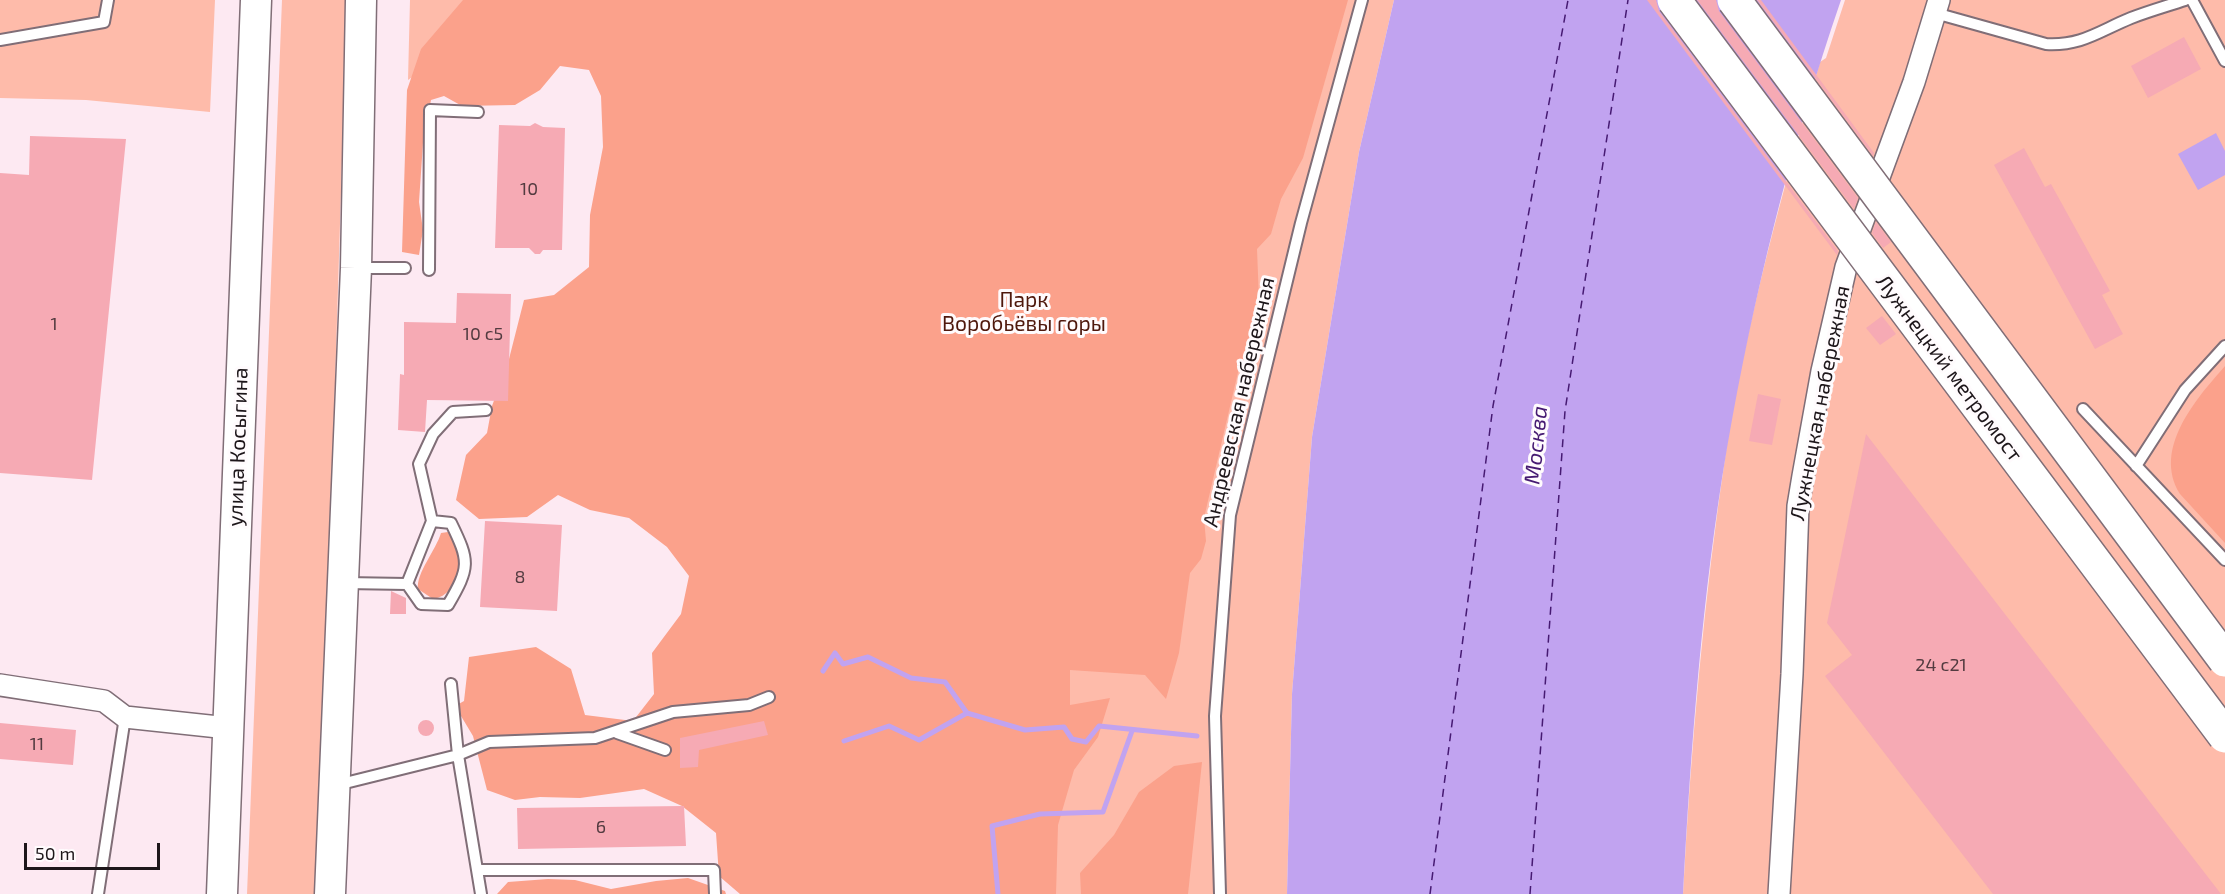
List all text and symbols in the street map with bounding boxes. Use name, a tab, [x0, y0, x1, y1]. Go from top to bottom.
house number: 10	[520, 178, 538, 200]
street label: Лужнецкий метромост	[1871, 270, 2027, 466]
street label: Андреевская набережная	[1198, 275, 1280, 529]
street label: Лужнецкая набережная	[1785, 283, 1855, 523]
park label: Парк Воробьёвы горы	[942, 287, 1106, 337]
house number: 1	[50, 313, 58, 335]
house number: 10 с5	[463, 323, 503, 345]
street label: улица Косыгина	[223, 367, 253, 527]
water label: Москва	[1519, 404, 1553, 486]
house number: 8	[515, 566, 525, 588]
house number: 24 с21	[1915, 654, 1967, 676]
house number: 11	[30, 733, 44, 755]
house number: 6	[596, 816, 606, 838]
scale bar	[27, 831, 164, 869]
text: 50 m	[35, 842, 75, 864]

